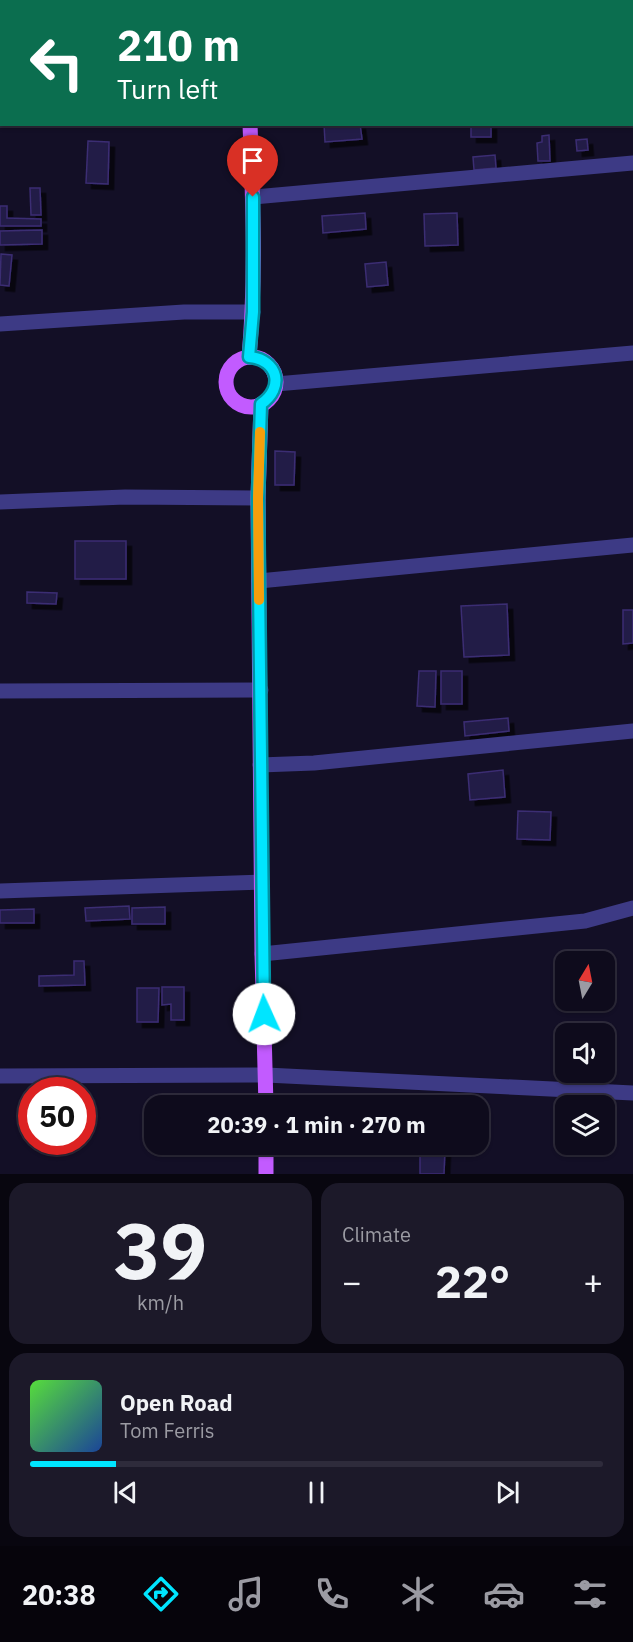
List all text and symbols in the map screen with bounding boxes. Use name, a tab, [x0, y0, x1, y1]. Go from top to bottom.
text: 210 m	[117, 18, 240, 73]
icon: left	[18, 24, 96, 102]
text: Turn left	[117, 71, 218, 106]
pin	[227, 135, 278, 197]
icon: arrive	[236, 144, 269, 177]
north arrow	[555, 951, 615, 1011]
map controls	[555, 951, 615, 1155]
position arrow	[232, 982, 296, 1046]
button: sound	[555, 1023, 615, 1083]
speed limit sign: 50	[18, 1077, 96, 1155]
button: layers	[555, 1095, 615, 1155]
text: 20:39 · 1 min · 270 m	[207, 1110, 426, 1139]
text: 39	[114, 1199, 207, 1300]
text: Climate	[342, 1221, 411, 1248]
text: 22°	[435, 1252, 510, 1310]
text: −	[342, 1260, 362, 1303]
text: +	[583, 1260, 603, 1303]
text: km/h	[137, 1289, 184, 1316]
text: Open Road	[120, 1388, 233, 1417]
text: Tom Ferris	[120, 1417, 215, 1444]
icon: previous	[109, 1476, 142, 1509]
icon: pause	[300, 1476, 333, 1509]
icon: next	[491, 1476, 524, 1509]
icon: directions	[140, 1573, 182, 1615]
icon: music	[225, 1573, 267, 1615]
icon: phone	[311, 1573, 353, 1615]
icon: climate	[397, 1573, 439, 1615]
icon: car	[483, 1573, 525, 1615]
icon: filters	[569, 1573, 611, 1615]
text: 20:38	[22, 1577, 96, 1612]

